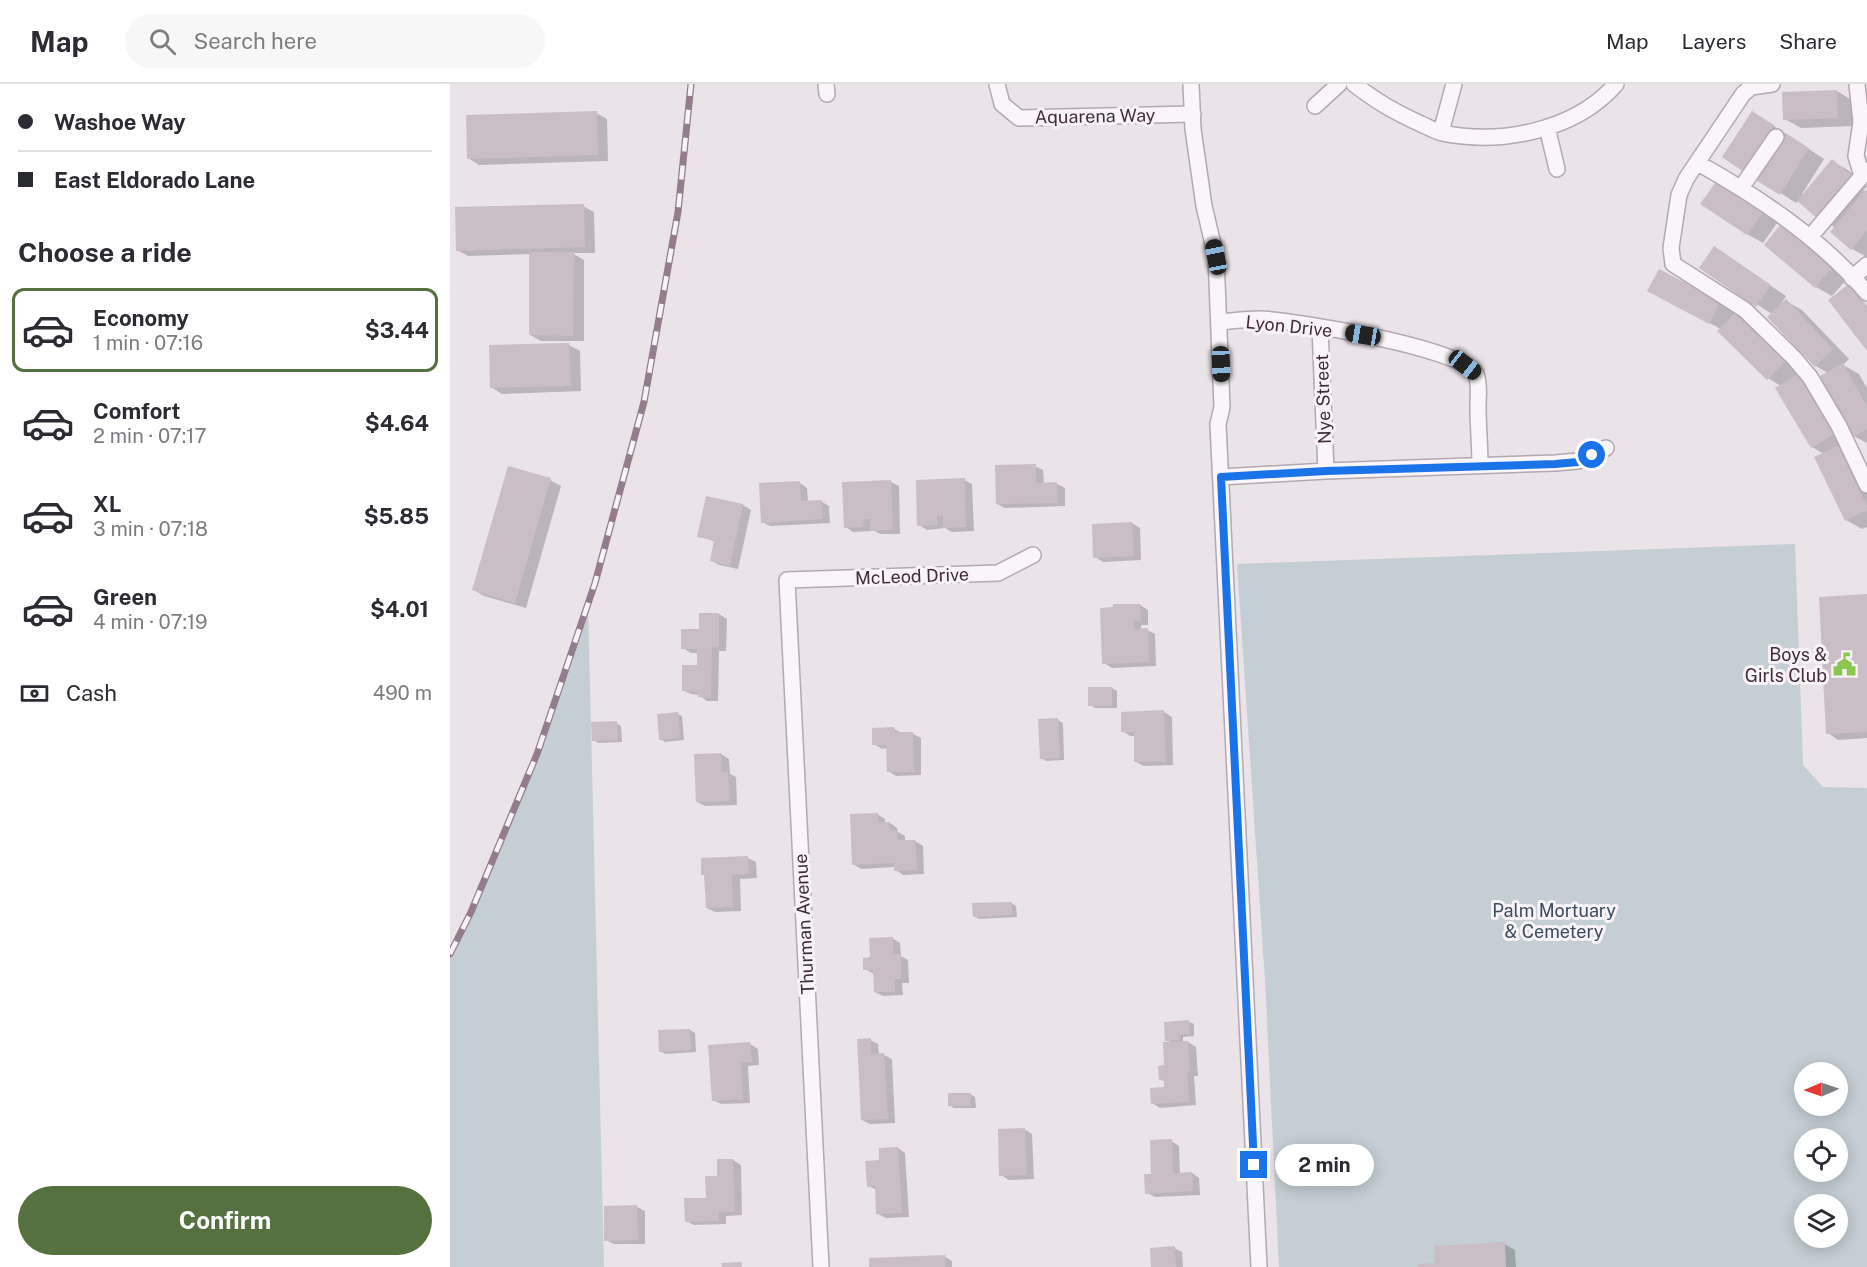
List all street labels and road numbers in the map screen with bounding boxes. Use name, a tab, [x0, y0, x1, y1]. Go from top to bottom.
street label: Aquarena Way	[1034, 104, 1156, 128]
street label: Lyon Drive	[1245, 311, 1333, 341]
street label: Nye Street	[1311, 354, 1335, 444]
street label: McLeod Drive	[855, 564, 969, 588]
street label: Thurman Avenue	[790, 853, 818, 995]

